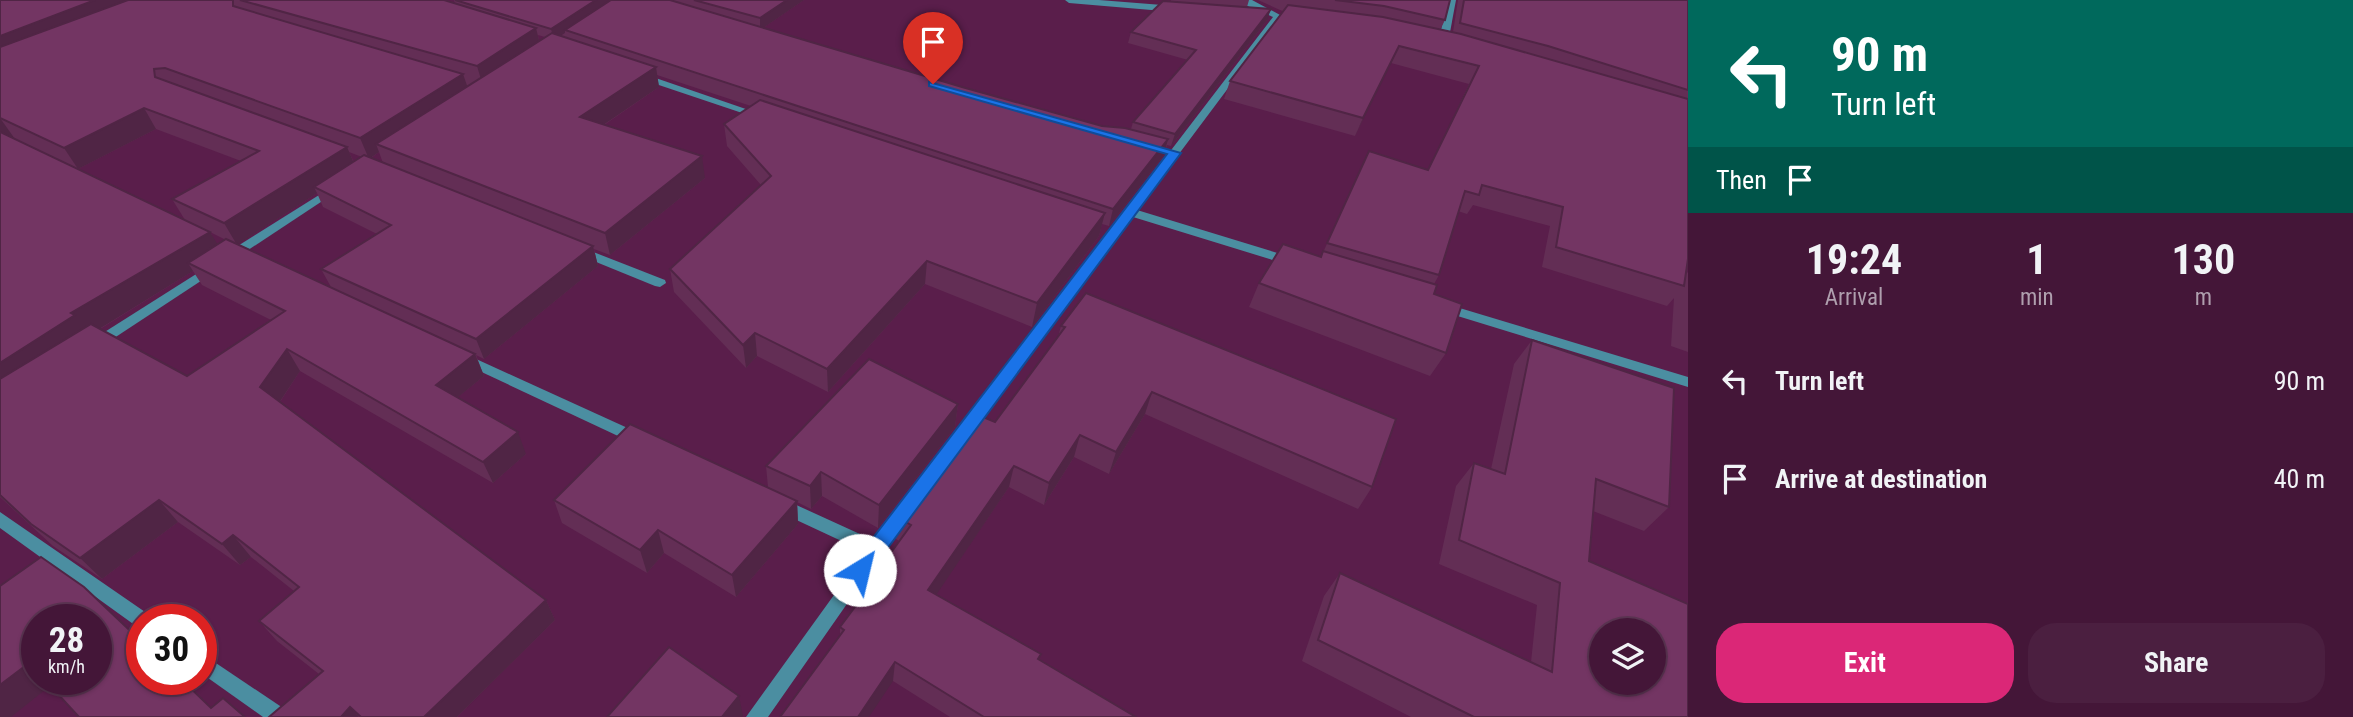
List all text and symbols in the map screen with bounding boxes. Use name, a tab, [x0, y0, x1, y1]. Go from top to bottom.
pin	[903, 12.0, 963, 84]
icon: arrive	[914, 23, 952, 61]
text: 90 m	[1831, 26, 1928, 83]
icon: left	[1716, 28, 1807, 119]
text: Turn left	[1831, 85, 1936, 123]
icon: arrive	[1781, 161, 1819, 199]
text: Then	[1716, 165, 1767, 195]
text: 19:24	[1806, 235, 1902, 284]
text: 1	[2026, 235, 2047, 284]
text: 130	[2171, 235, 2235, 284]
text: Arrival	[1825, 284, 1883, 311]
text: min	[2020, 284, 2054, 311]
text: m	[2195, 284, 2212, 311]
icon: left	[1716, 362, 1754, 400]
text: Turn left	[1775, 366, 1864, 396]
text: 90 m	[2274, 366, 2325, 396]
icon: arrive	[1716, 460, 1754, 498]
text: Arrive at destination	[1775, 464, 1987, 494]
text: 40 m	[2274, 464, 2325, 494]
position arrow	[823, 533, 897, 607]
speed limit sign: 30	[126, 604, 217, 695]
map controls	[1589, 618, 1666, 695]
button: layers	[1589, 618, 1666, 695]
text: 28	[49, 620, 84, 661]
button: Exit	[1716, 623, 2014, 703]
button: Share	[2028, 623, 2325, 703]
text: km/h	[48, 656, 85, 677]

